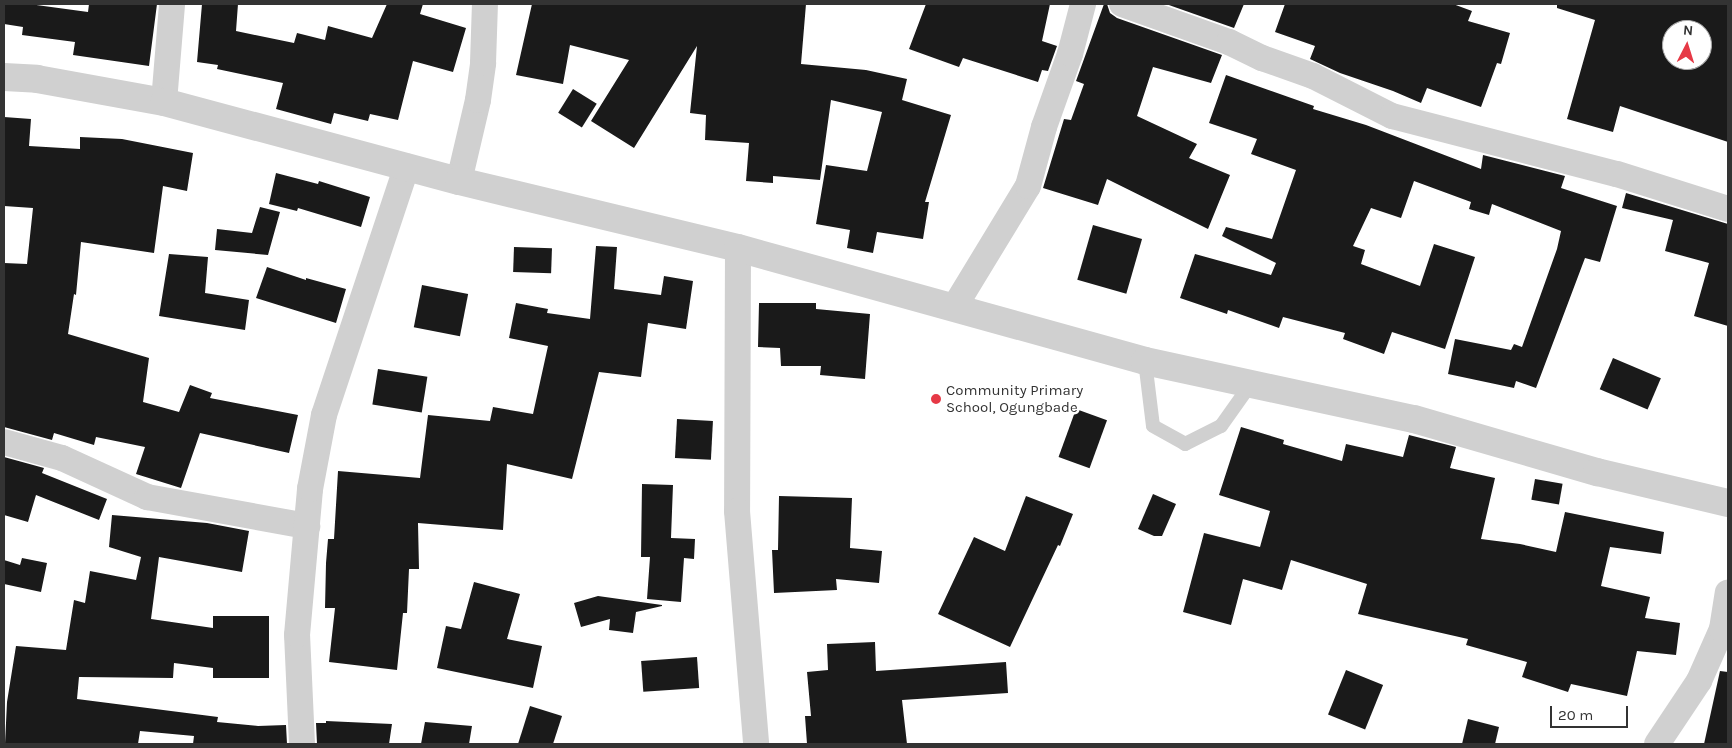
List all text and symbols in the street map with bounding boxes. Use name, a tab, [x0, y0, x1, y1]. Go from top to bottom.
north arrow	[1662, 20, 1712, 70]
text: N	[1683, 22, 1694, 39]
place label: Community Primary School, Ogungbade	[946, 381, 1083, 416]
marker: Community Primary School, Ogungbade	[930, 393, 942, 405]
scale bar	[1552, 696, 1630, 728]
text: 20 m	[1558, 706, 1593, 724]

